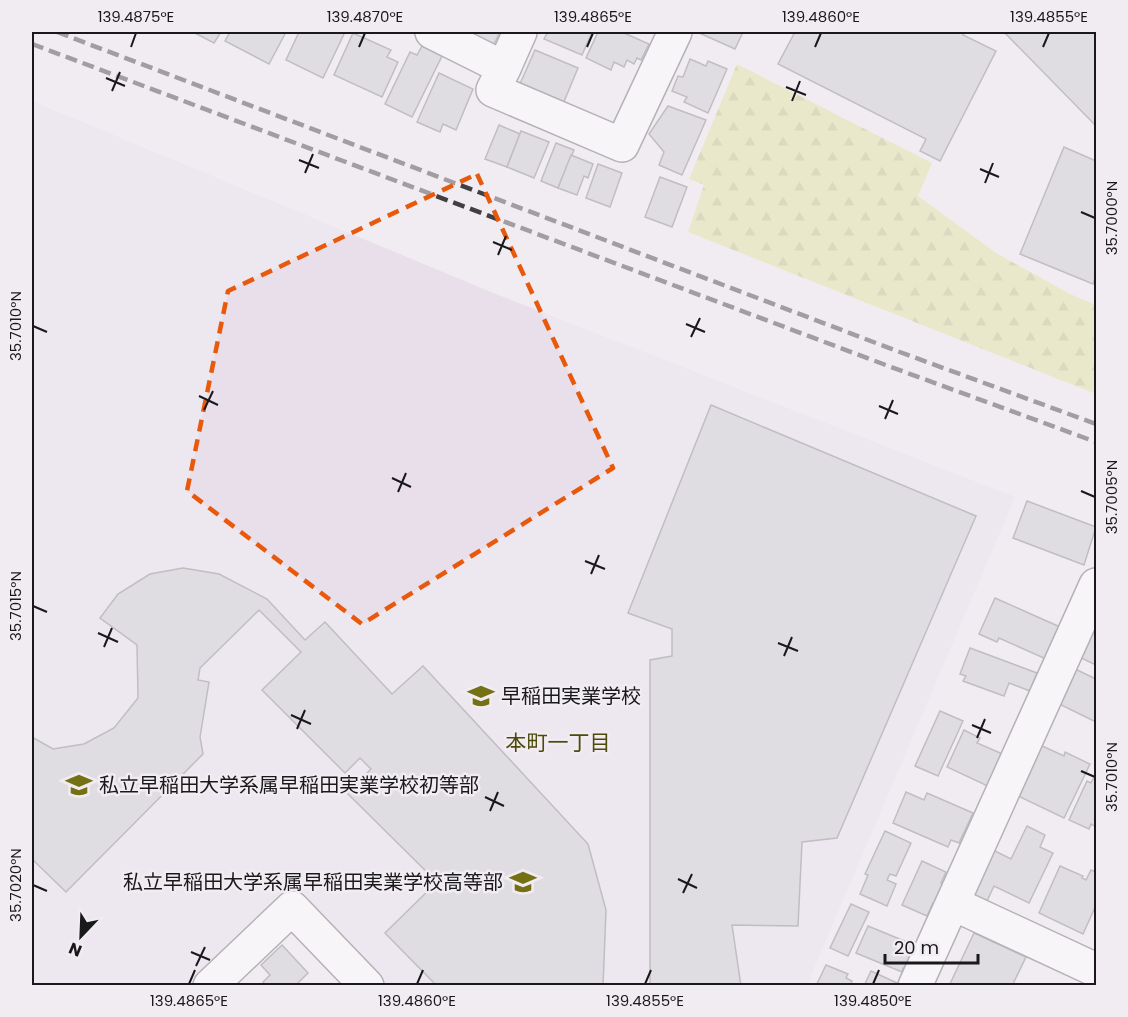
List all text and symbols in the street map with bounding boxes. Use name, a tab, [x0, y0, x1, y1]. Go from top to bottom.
text: 139.4875°E	[98, 6, 174, 27]
text: 139.4870°E	[327, 6, 403, 27]
text: 139.4865°E	[554, 6, 632, 27]
text: 139.4860°E	[782, 6, 860, 27]
text: 139.4855°E	[1010, 6, 1088, 27]
text: 35.7000°N	[1101, 181, 1122, 255]
text: 35.7010°N	[5, 291, 26, 361]
text: 35.7005°N	[1101, 460, 1122, 534]
text: 35.7015°N	[5, 571, 26, 641]
school or university icon: 早稲田実業学校	[466, 681, 496, 711]
place label: 早稲田実業学校	[501, 682, 641, 710]
district label: 本町一丁目	[506, 728, 611, 757]
text: 35.7010°N	[1101, 742, 1122, 812]
school or university icon: 私立早稲田大学系属早稲田実業学校初等部	[64, 770, 94, 800]
place label: 私立早稲田大学系属早稲田実業学校初等部	[99, 771, 479, 799]
text: 35.7020°N	[5, 848, 26, 922]
school or university icon: 私立早稲田大学系属早稲田実業学校高等部	[508, 867, 538, 897]
place label: 私立早稲田大学系属早稲田実業学校高等部	[123, 868, 503, 896]
north arrow	[51, 906, 111, 966]
scale bar	[885, 927, 978, 965]
text: 20 m	[894, 935, 939, 960]
text: N	[65, 936, 85, 962]
text: 139.4865°E	[150, 990, 228, 1011]
text: 139.4860°E	[378, 990, 456, 1011]
text: 139.4855°E	[606, 990, 684, 1011]
text: 139.4850°E	[834, 990, 912, 1011]

